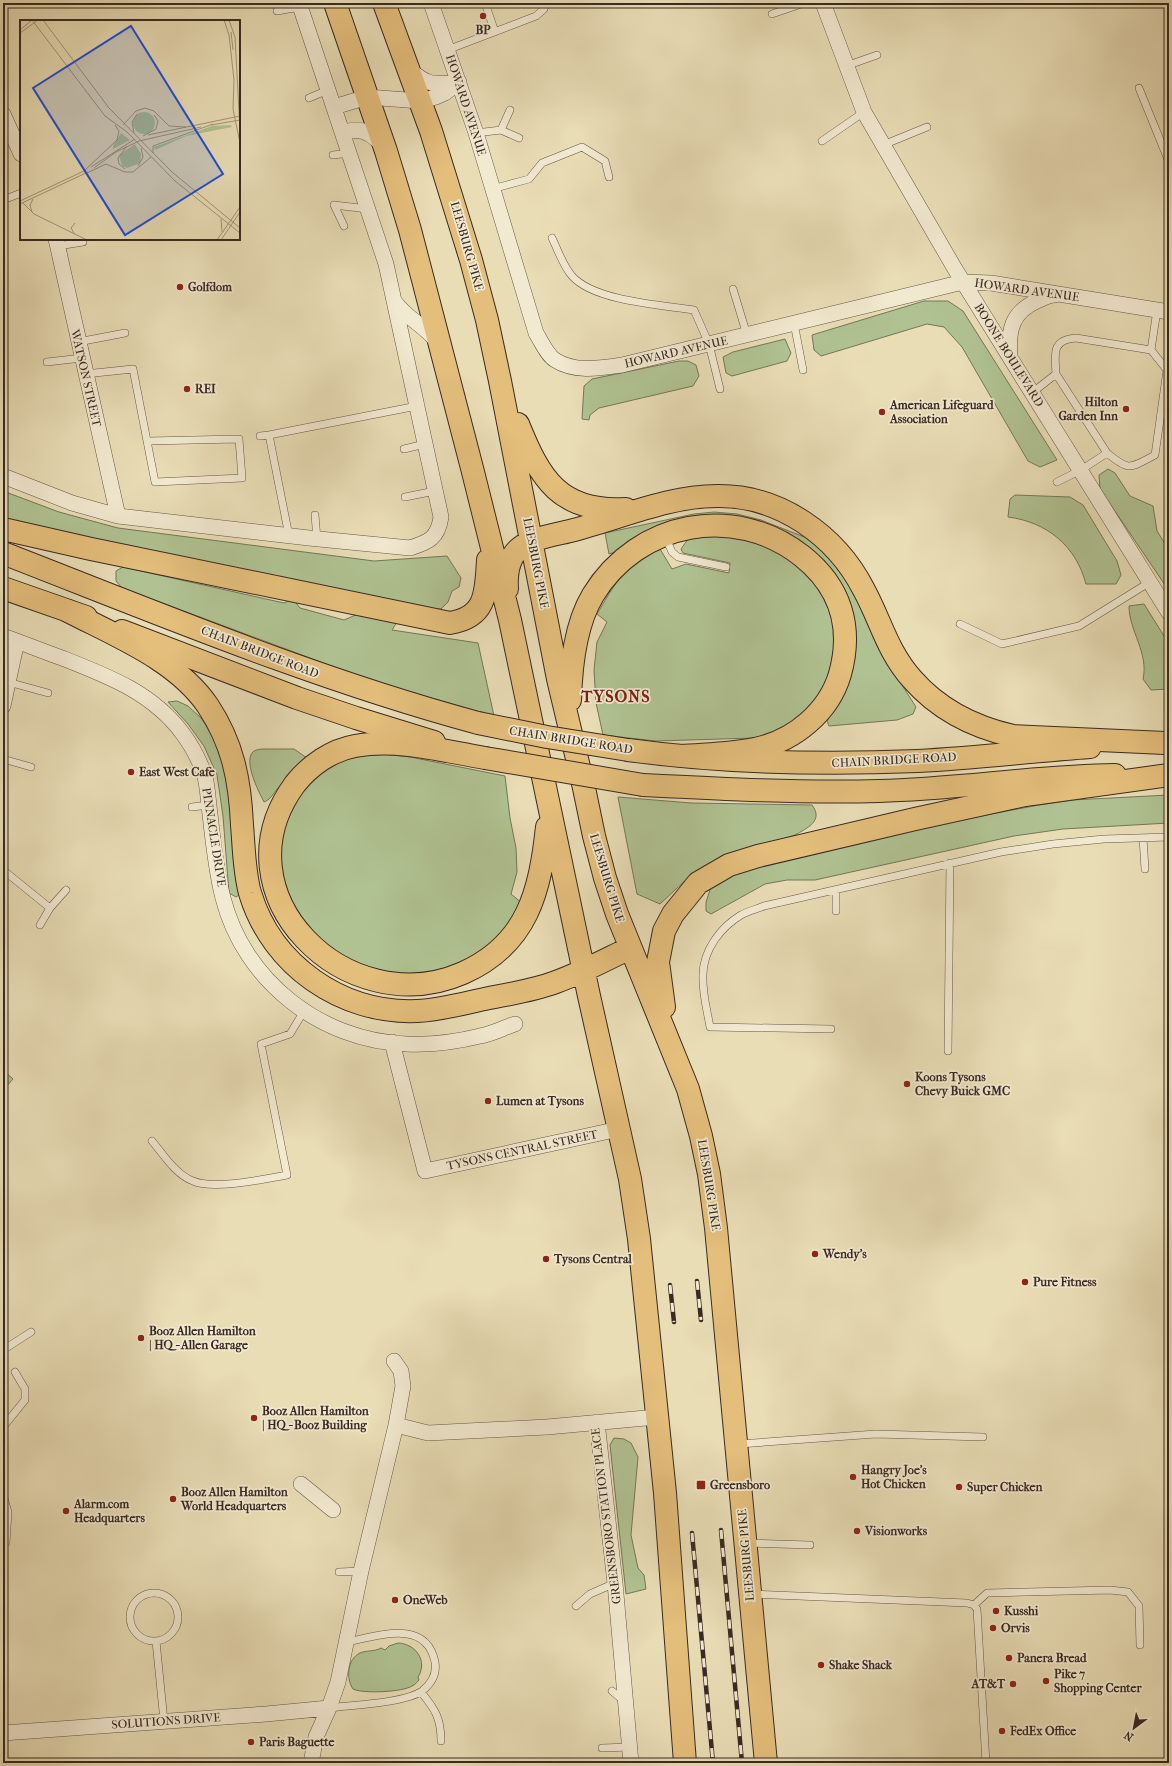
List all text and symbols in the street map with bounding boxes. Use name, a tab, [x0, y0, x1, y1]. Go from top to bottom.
marker: BP	[478, 11, 488, 21]
inset map	[20, 20, 240, 240]
place label: BP	[476, 23, 491, 37]
street label: HOWARD AVENUE	[443, 53, 489, 157]
street label: LEESBURG PIKE	[448, 200, 486, 292]
street label: HOWARD AVENUE	[974, 276, 1080, 304]
place label: Golfdom	[188, 280, 233, 294]
marker: Golfdom	[175, 282, 185, 292]
street label: BOONE BOULEVARD	[971, 301, 1047, 409]
street label: WATSON STREET	[68, 327, 104, 429]
street label: HOWARD AVENUE	[623, 333, 729, 371]
place label: REI	[195, 382, 216, 396]
marker: REI	[182, 384, 192, 394]
place label: Hilton Garden Inn	[1058, 395, 1119, 423]
place label: American Lifeguard Association	[889, 398, 994, 426]
marker: Hilton Garden Inn	[1121, 404, 1131, 414]
marker: American Lifeguard Association	[877, 407, 887, 417]
street label: LEESBURG PIKE	[520, 516, 552, 610]
street label: CHAIN BRIDGE ROAD	[199, 623, 321, 681]
district label: TYSONS	[581, 687, 650, 706]
street label: CHAIN BRIDGE ROAD	[508, 723, 634, 757]
street label: CHAIN BRIDGE ROAD	[831, 750, 957, 770]
place label: East West Cafe	[139, 765, 215, 779]
marker: East West Cafe	[126, 767, 136, 777]
street label: PINNACLE DRIVE	[199, 786, 229, 888]
street label: LEESBURG PIKE	[587, 832, 627, 924]
place label: Koons Tysons Chevy Buick GMC	[915, 1070, 1010, 1099]
marker: Koons Tysons Chevy Buick GMC	[902, 1079, 912, 1089]
place label: Lumen at Tysons	[496, 1094, 584, 1109]
marker: Lumen at Tysons	[483, 1096, 493, 1106]
street label: TYSONS CENTRAL STREET	[445, 1127, 600, 1173]
street label: LEESBURG PIKE	[695, 1138, 723, 1232]
place label: Wendy's	[822, 1247, 867, 1262]
marker: Wendy's	[810, 1249, 820, 1259]
place label: Tysons Central	[553, 1252, 632, 1267]
marker: Tysons Central	[541, 1254, 551, 1264]
place label: Pure Fitness	[1033, 1275, 1097, 1289]
marker: Pure Fitness	[1020, 1277, 1030, 1287]
place label: Booz Allen Hamilton | HQ - Allen Garage	[149, 1324, 257, 1353]
marker: Booz Allen Hamilton | HQ - Allen Garage	[136, 1333, 146, 1343]
place label: Booz Allen Hamilton | HQ - Booz Building	[262, 1404, 370, 1433]
marker: Booz Allen Hamilton | HQ - Booz Building	[249, 1413, 259, 1423]
street label: GREENSBORO STATION PLACE	[588, 1427, 624, 1605]
place label: Hangry Joe's Hot Chicken	[861, 1463, 927, 1491]
marker: Hangry Joe's Hot Chicken	[848, 1472, 858, 1482]
place label: Greensboro	[710, 1478, 770, 1492]
marker: Greensboro	[695, 1479, 707, 1491]
place label: Super Chicken	[967, 1480, 1044, 1495]
marker: Super Chicken	[954, 1482, 964, 1492]
place label: Booz Allen Hamilton World Headquarters	[180, 1485, 289, 1514]
marker: Booz Allen Hamilton World Headquarters	[168, 1494, 178, 1504]
place label: Alarm.com Headquarters	[73, 1497, 145, 1526]
marker: Alarm.com Headquarters	[61, 1506, 71, 1516]
street label: LEESBURG PIKE	[735, 1508, 757, 1602]
place label: Visionworks	[864, 1524, 928, 1538]
marker: Visionworks	[852, 1526, 862, 1536]
place label: OneWeb	[403, 1593, 448, 1607]
marker: OneWeb	[390, 1595, 400, 1605]
place label: Kusshi	[1004, 1604, 1039, 1618]
marker: Kusshi	[991, 1606, 1001, 1616]
place label: Orvis	[1001, 1621, 1030, 1635]
marker: Orvis	[988, 1623, 998, 1633]
place label: Panera Bread	[1017, 1651, 1087, 1665]
marker: Panera Bread	[1004, 1653, 1014, 1663]
place label: Shake Shack	[829, 1658, 893, 1672]
marker: Shake Shack	[816, 1660, 826, 1670]
place label: Pike 7 Shopping Center	[1054, 1667, 1143, 1696]
marker: Pike 7 Shopping Center	[1041, 1676, 1051, 1686]
place label: AT&T	[970, 1677, 1006, 1691]
marker: AT&T	[1008, 1679, 1018, 1689]
north arrow	[1114, 1708, 1154, 1748]
street label: SOLUTIONS DRIVE	[111, 1710, 221, 1732]
place label: FedEx Office	[1009, 1724, 1076, 1738]
marker: FedEx Office	[997, 1726, 1007, 1736]
text: N	[1121, 1728, 1136, 1744]
place label: Paris Baguette	[259, 1735, 335, 1750]
marker: Paris Baguette	[246, 1737, 256, 1747]

